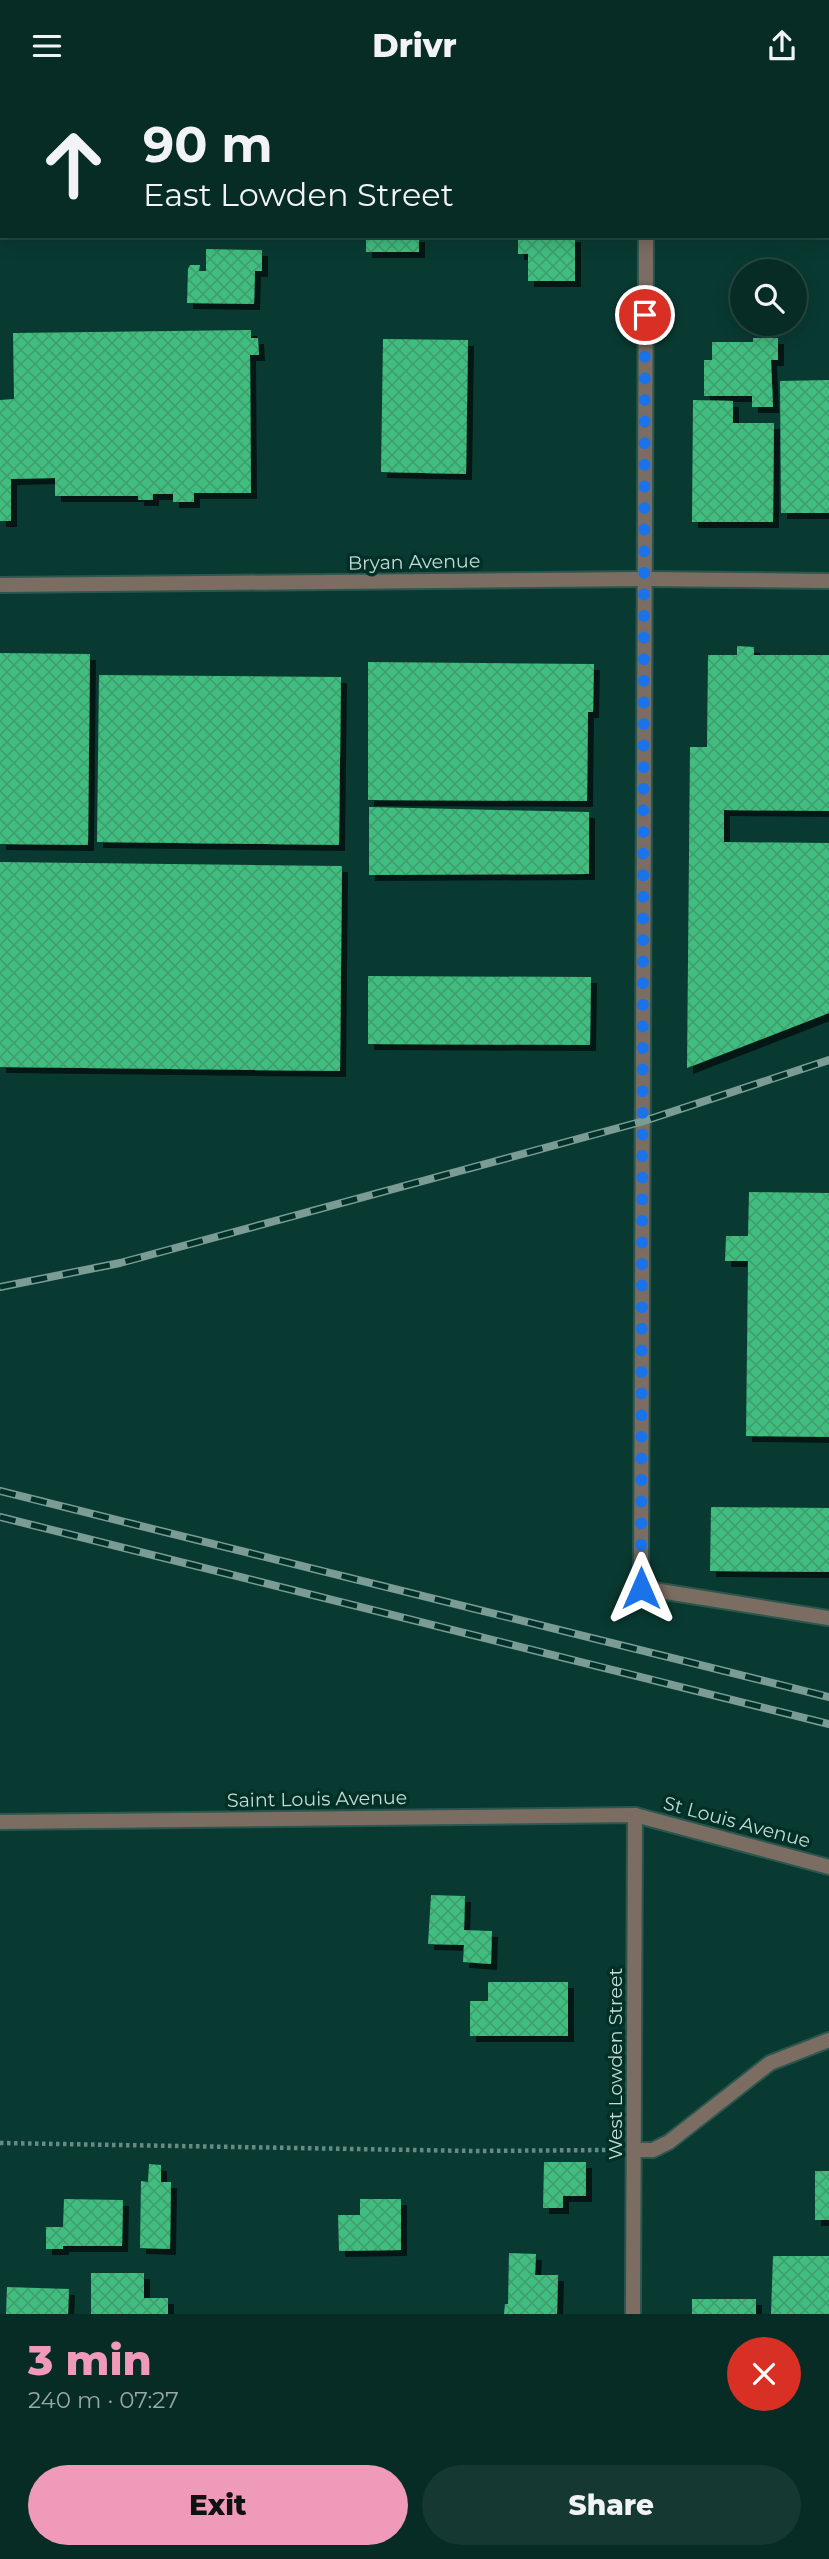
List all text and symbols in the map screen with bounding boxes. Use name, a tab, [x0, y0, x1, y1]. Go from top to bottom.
text: Drivr	[372, 26, 457, 65]
icon: menu	[28, 27, 66, 65]
icon: share	[763, 27, 801, 65]
text: 90 m	[143, 115, 273, 174]
icon: ahead	[28, 119, 119, 210]
text: East Lowden Street	[143, 175, 454, 214]
map controls	[730, 259, 807, 336]
button: search	[730, 259, 807, 336]
pin	[615, 285, 675, 345]
icon: arrive	[626, 296, 664, 334]
street label: Bryan Avenue	[348, 549, 480, 575]
position arrow	[604, 1551, 678, 1625]
street label: Saint Louis Avenue	[227, 1786, 407, 1812]
street label: St Louis Avenue	[661, 1791, 813, 1853]
street label: West Lowden Street	[604, 1968, 627, 2160]
text: 3 min	[28, 2334, 152, 2386]
button: close	[727, 2337, 801, 2411]
text: 240 m · 07:27	[28, 2386, 179, 2414]
button: Exit	[28, 2465, 408, 2545]
button: Share	[422, 2465, 801, 2545]

